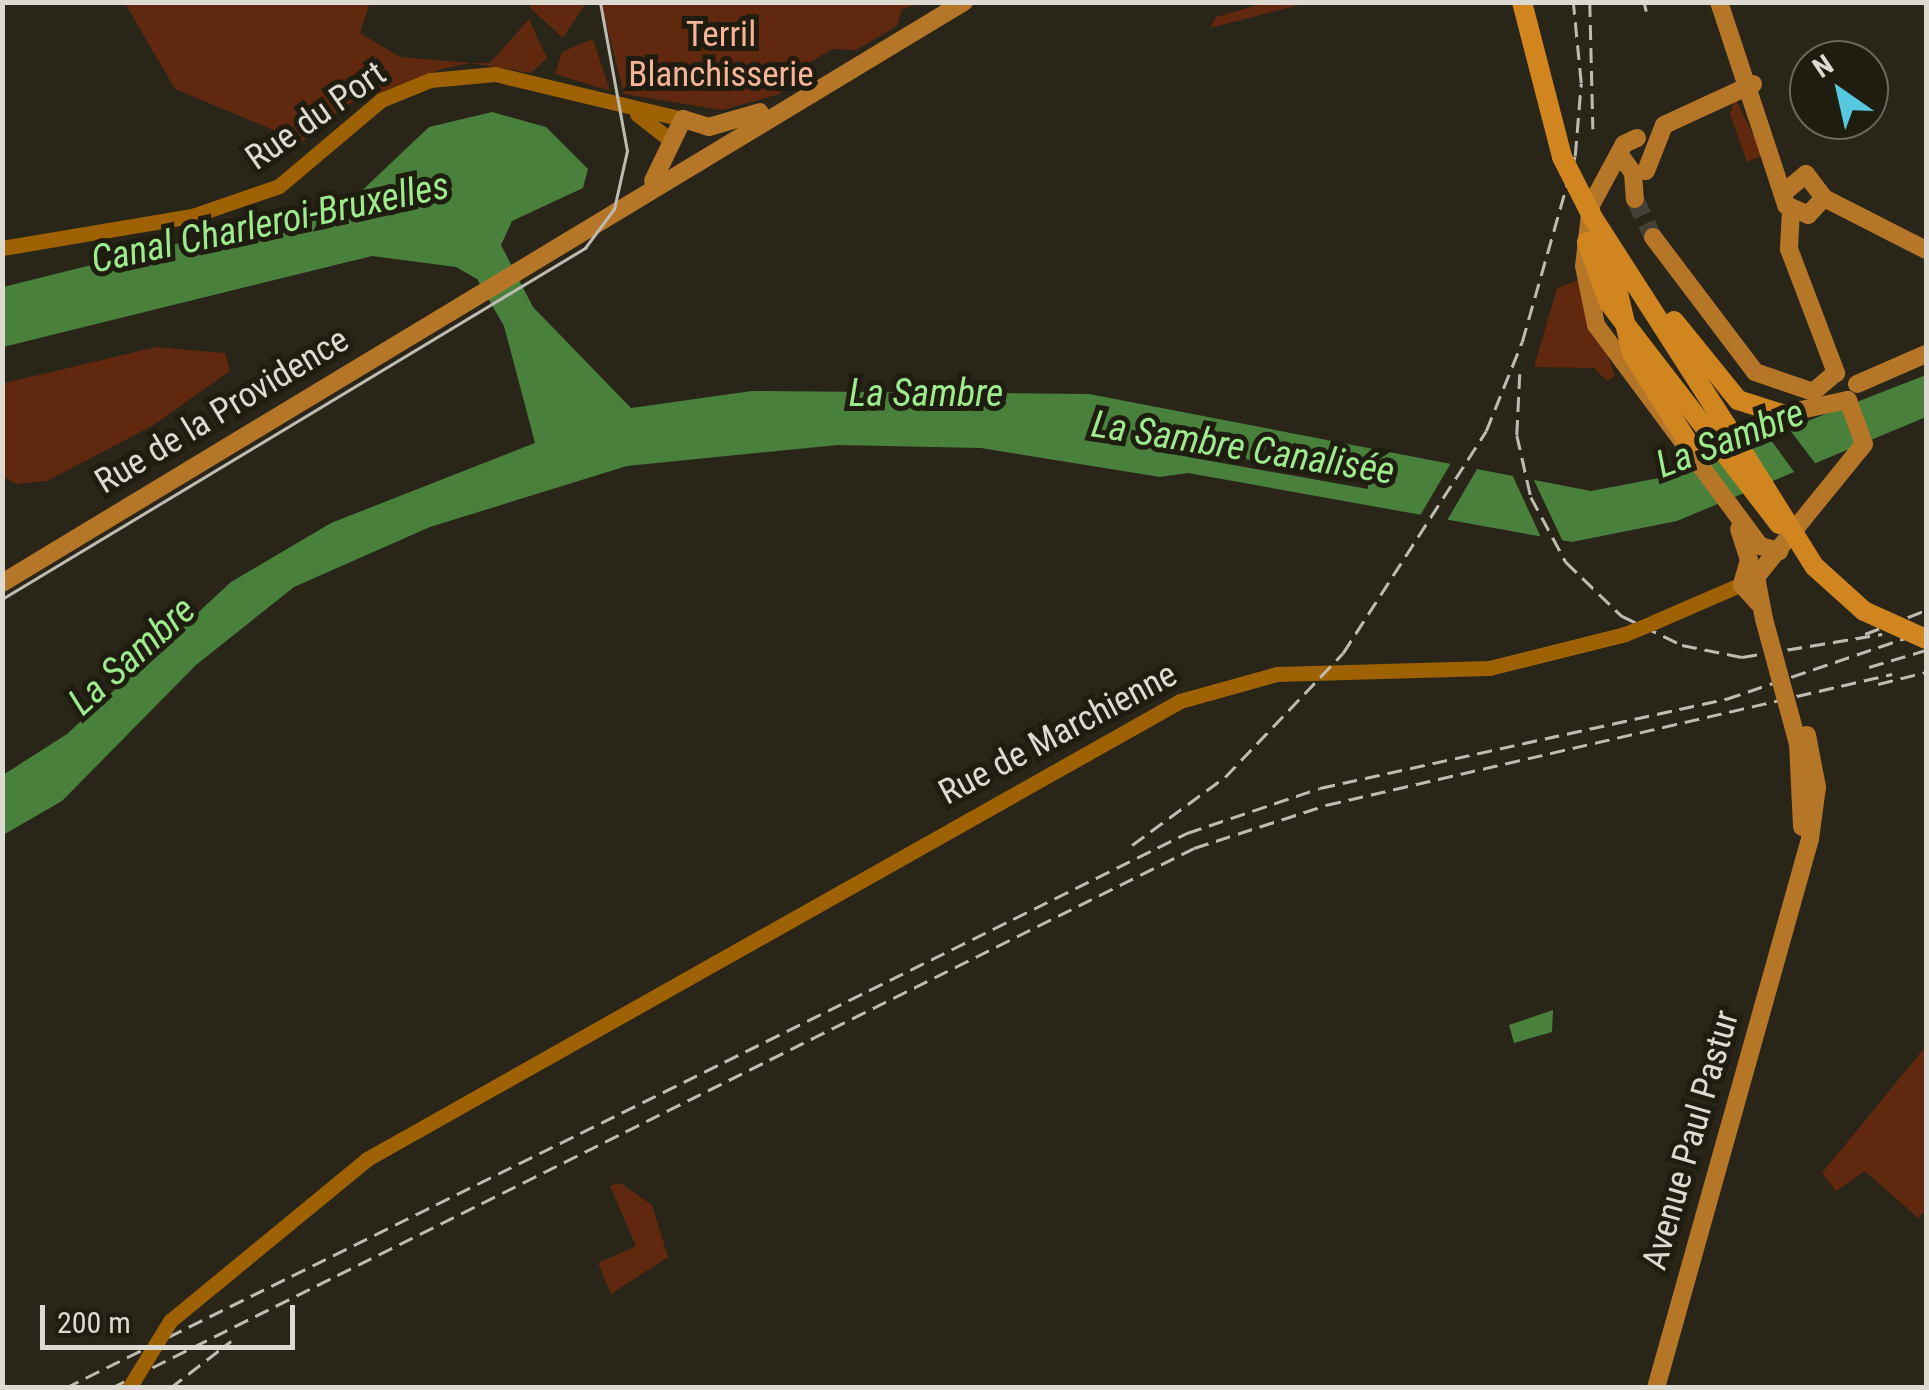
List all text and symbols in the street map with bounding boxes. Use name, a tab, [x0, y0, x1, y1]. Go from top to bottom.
park label: Terril Blanchisserie	[628, 14, 814, 96]
north arrow	[1789, 40, 1889, 140]
text: N	[1807, 48, 1839, 85]
street label: Rue du Port	[238, 53, 394, 179]
water label: Canal Charleroi-Bruxelles	[87, 163, 453, 283]
street label: Rue de la Providence	[88, 319, 356, 503]
water label: La Sambre	[849, 371, 1003, 417]
water label: La Sambre	[1650, 390, 1810, 488]
water label: La Sambre Canalisée	[1088, 402, 1398, 494]
water label: La Sambre	[59, 587, 205, 725]
street label: Rue de Marchienne	[932, 654, 1184, 814]
street label: Avenue Paul Pastur	[1634, 1006, 1748, 1274]
scale bar	[45, 1285, 300, 1347]
text: 200 m	[57, 1305, 131, 1340]

